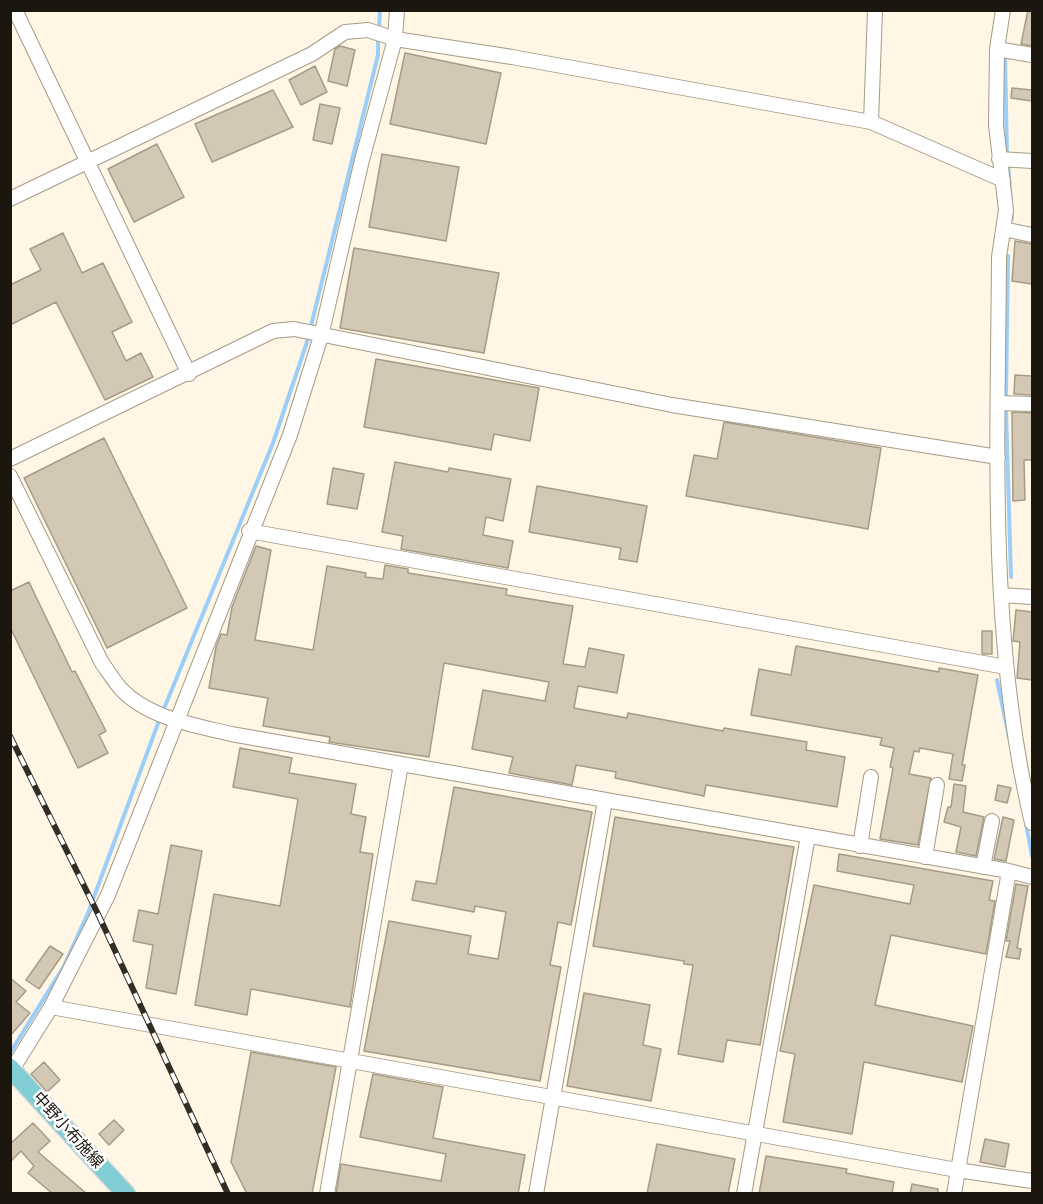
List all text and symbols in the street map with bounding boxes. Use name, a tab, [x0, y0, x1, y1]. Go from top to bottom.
street label: 中野小布施線	[29, 1088, 107, 1172]

